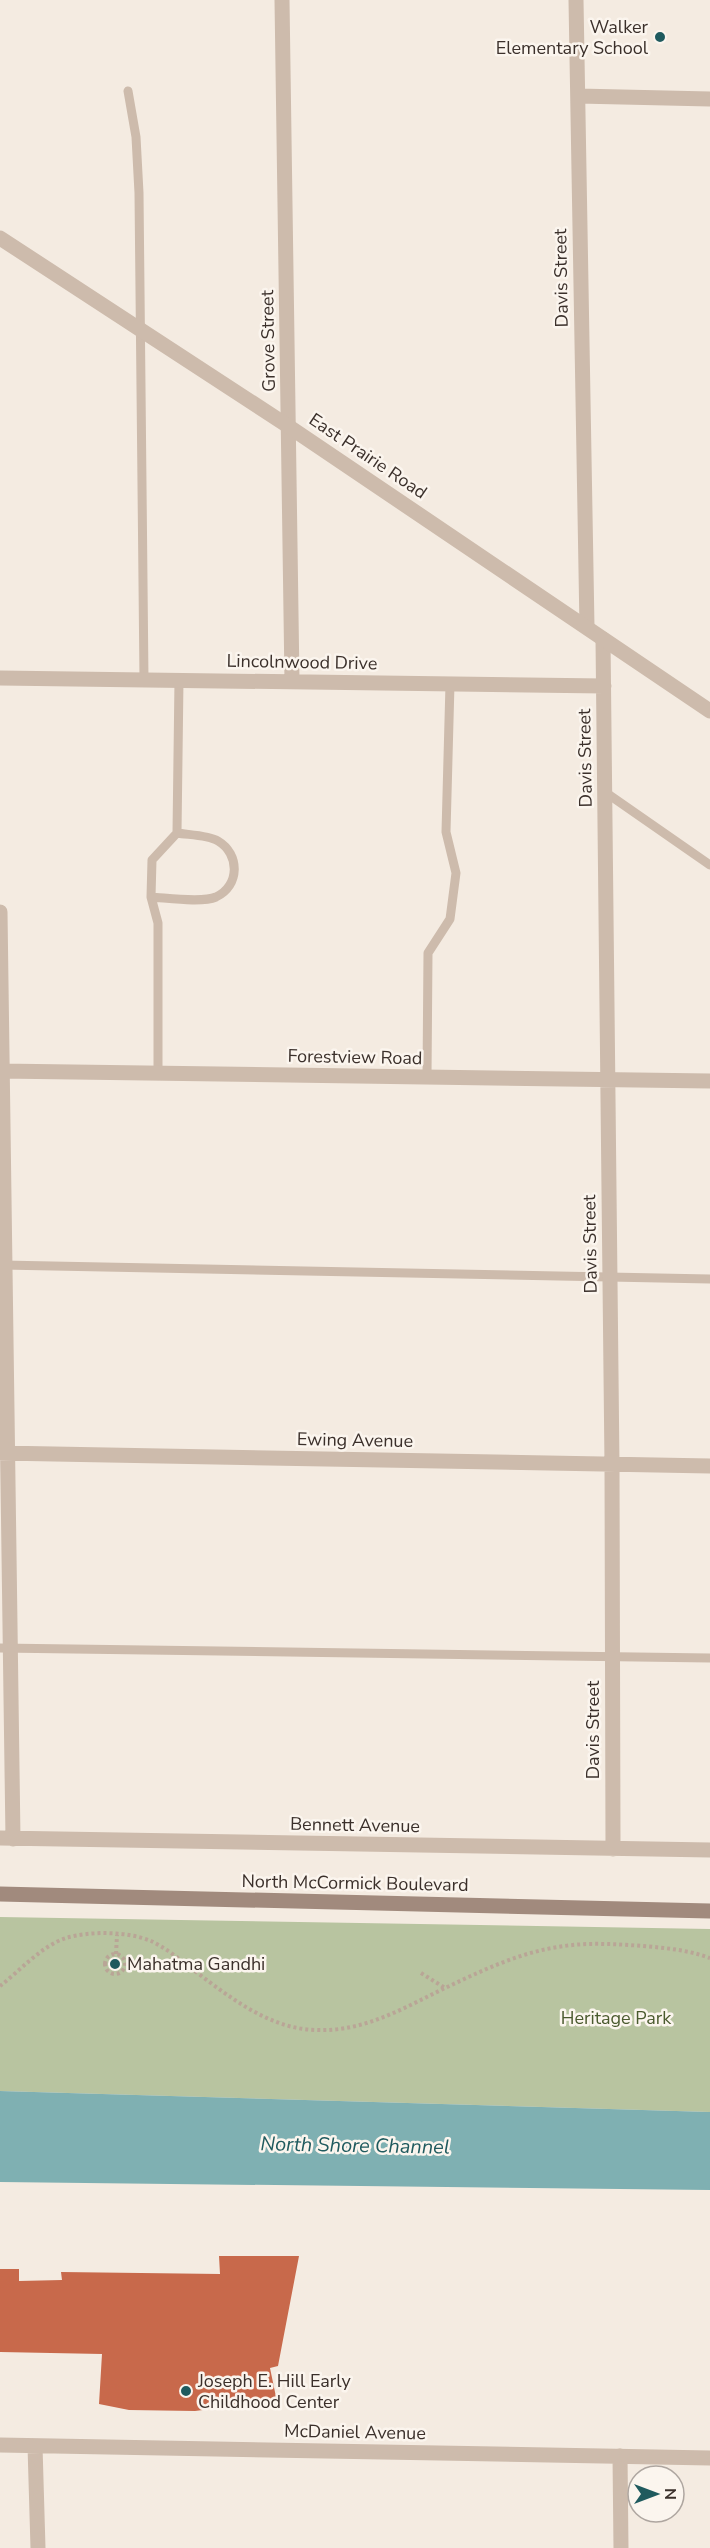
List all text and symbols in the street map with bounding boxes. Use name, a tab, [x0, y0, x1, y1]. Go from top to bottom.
place label: Walker Elementary School	[496, 15, 649, 60]
marker: Walker Elementary School	[653, 30, 667, 44]
street label: Davis Street	[548, 228, 574, 328]
street label: Grove Street	[255, 289, 281, 392]
street label: East Prairie Road	[304, 408, 432, 504]
street label: Lincolnwood Drive	[226, 649, 378, 675]
street label: Davis Street	[572, 708, 598, 808]
street label: Forestview Road	[287, 1044, 423, 1070]
street label: Davis Street	[577, 1194, 603, 1294]
street label: Ewing Avenue	[297, 1427, 413, 1453]
street label: Davis Street	[581, 1680, 605, 1779]
street label: Bennett Avenue	[290, 1812, 420, 1838]
street label: North McCormick Boulevard	[241, 1869, 469, 1897]
place label: Mahatma Gandhi	[127, 1952, 265, 1976]
marker: Mahatma Gandhi	[108, 1957, 122, 1971]
park label: Heritage Park	[561, 2006, 672, 2030]
water label: North Shore Channel	[260, 2130, 450, 2161]
place label: Joseph E. Hill Early Childhood Center	[197, 2369, 351, 2414]
marker: Joseph E. Hill Early Childhood Center	[179, 2384, 193, 2398]
street label: McDaniel Avenue	[284, 2419, 426, 2445]
north arrow	[626, 2464, 686, 2524]
text: N	[659, 2488, 681, 2500]

